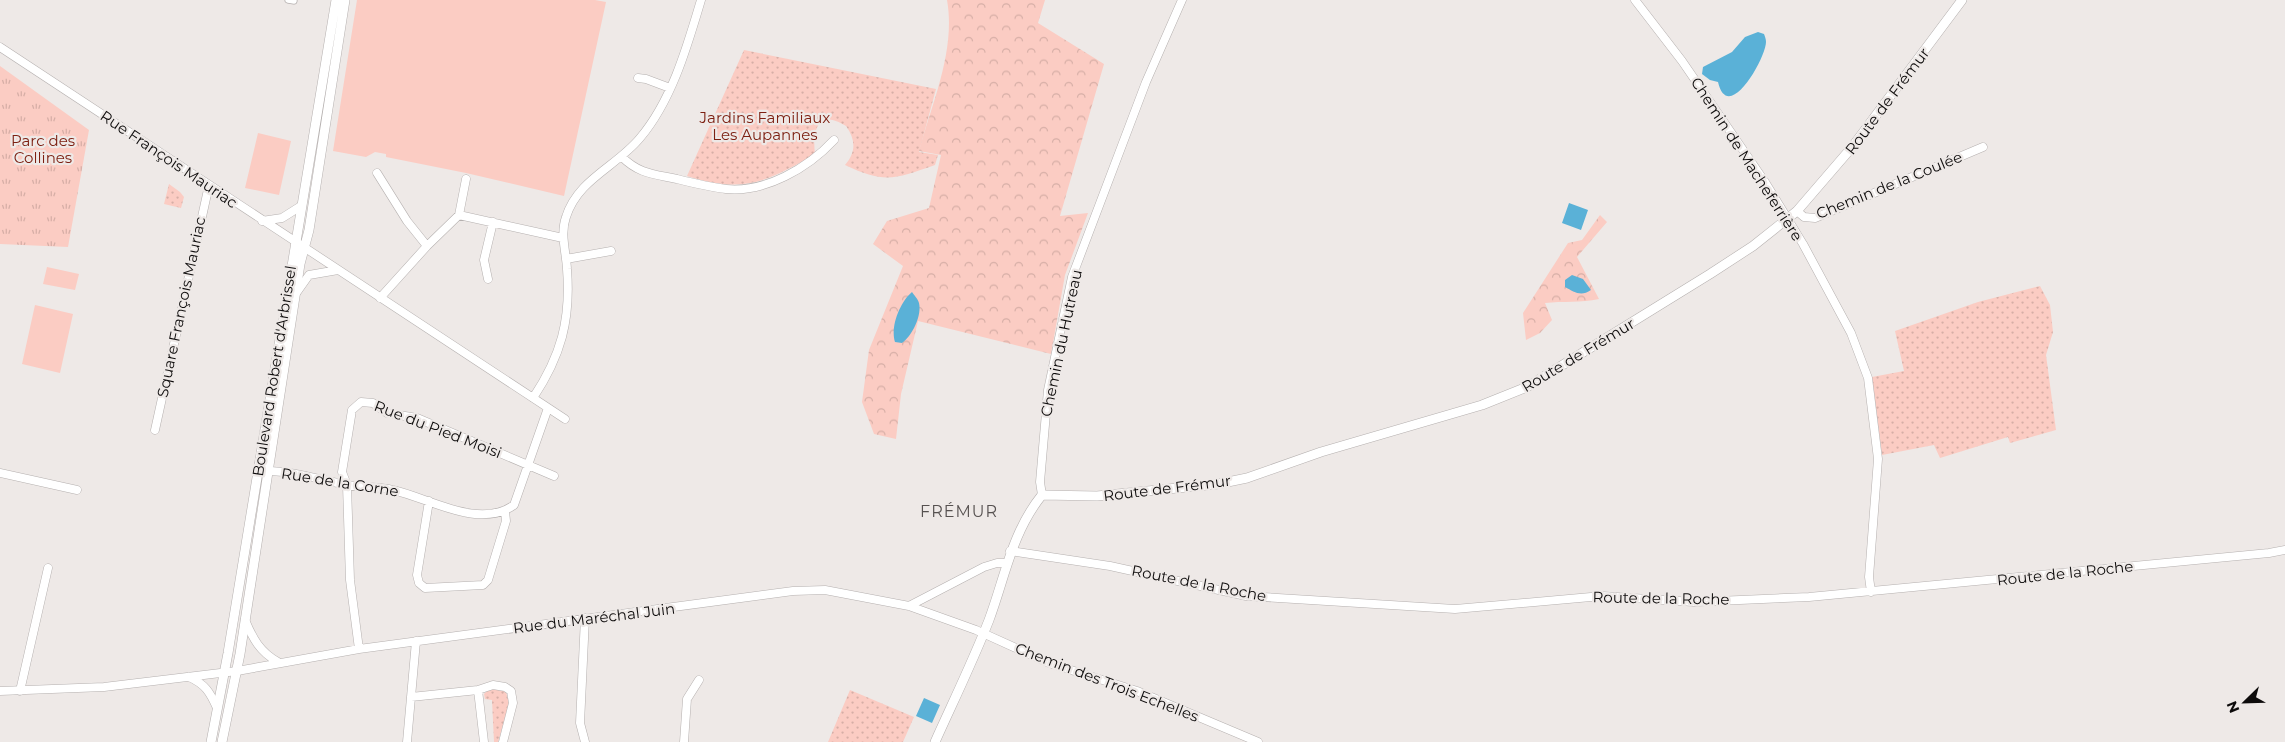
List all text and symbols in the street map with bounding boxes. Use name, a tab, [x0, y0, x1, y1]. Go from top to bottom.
street label: Route de Frémur	[1841, 44, 1933, 158]
street label: Chemin de Macheferrière	[1687, 74, 1807, 244]
street label: Rue François Mauriac	[97, 106, 241, 212]
park label: Jardins Familiaux Les Aupannes	[699, 108, 830, 144]
park label: Parc des Collines	[11, 131, 75, 167]
street label: Chemin de la Coulée	[1813, 147, 1965, 223]
street label: Square François Mauriac	[153, 215, 209, 399]
street label: Boulevard Robert d'Arbrissel	[248, 264, 300, 478]
street label: Chemin du Hutreau	[1036, 268, 1086, 418]
street label: Route de Frémur	[1518, 314, 1638, 396]
street label: Rue du Pied Moisi	[371, 396, 505, 462]
street label: Rue de la Corne	[280, 463, 400, 501]
street label: Route de Frémur	[1102, 471, 1232, 505]
district label: FRÉMUR	[920, 502, 998, 521]
street label: Route de la Roche	[1996, 556, 2134, 590]
street label: Route de la Roche	[1130, 561, 1268, 605]
street label: Route de la Roche	[1592, 587, 1730, 609]
street label: Rue du Maréchal Juin	[512, 599, 676, 637]
street label: Chemin des Trois Echelles	[1012, 638, 1202, 726]
north arrow	[2220, 677, 2270, 727]
text: N	[2223, 698, 2244, 716]

